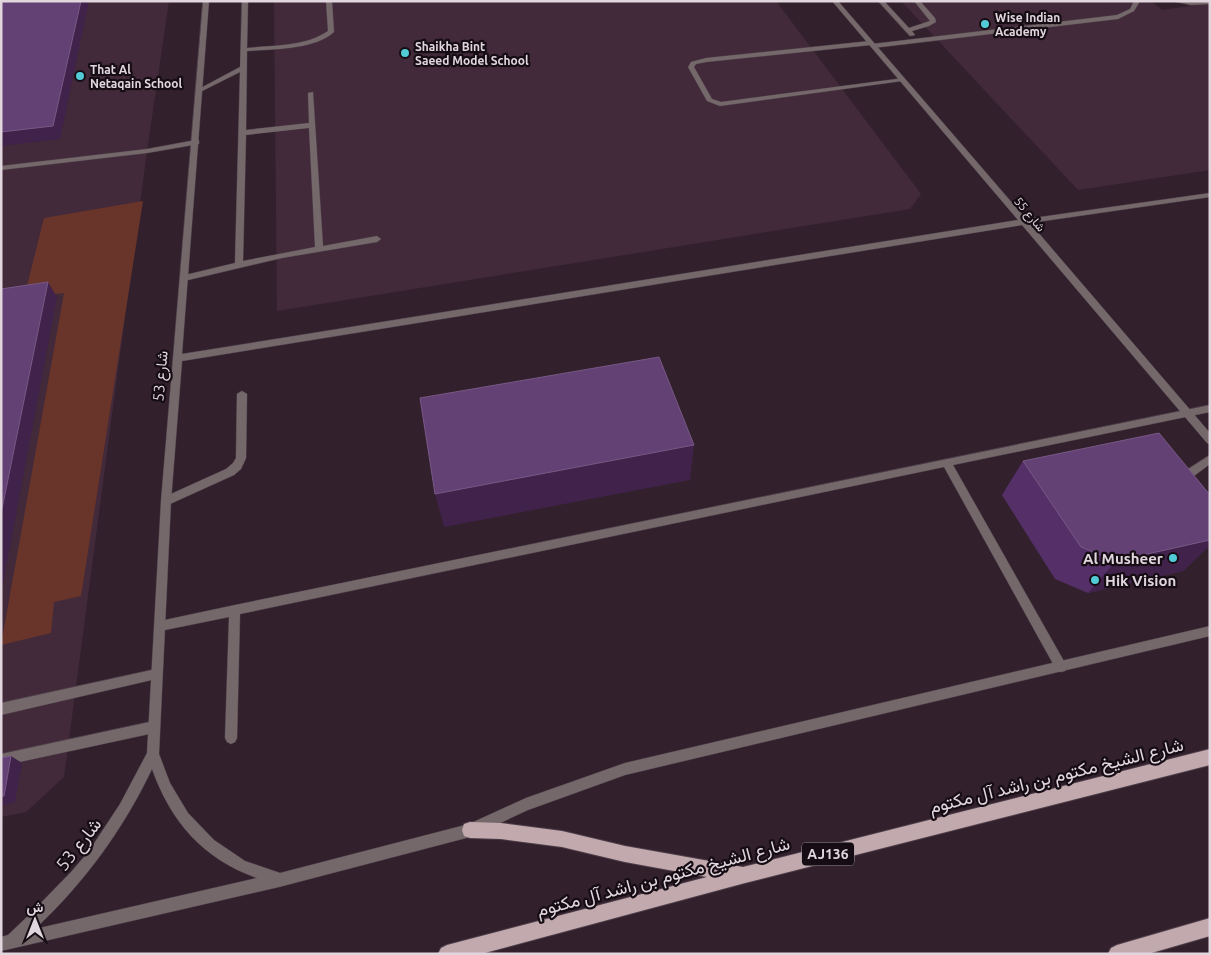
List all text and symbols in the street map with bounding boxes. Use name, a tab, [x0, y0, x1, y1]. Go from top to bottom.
place label: Wise Indian Academy	[995, 11, 1060, 38]
marker: Wise Indian Academy	[979, 18, 991, 30]
place label: Shaikha Bint Saeed Model School	[415, 40, 529, 67]
marker: Shaikha Bint Saeed Model School	[399, 47, 411, 59]
place label: That Al Netaqain School	[90, 63, 182, 90]
marker: That Al Netaqain School	[74, 70, 86, 82]
street label: شارع 55	[1010, 194, 1048, 236]
street label: شارع 53	[149, 350, 174, 402]
place label: Al Musheer	[1083, 550, 1164, 567]
marker: Al Musheer	[1167, 552, 1179, 564]
place label: Hik Vision	[1105, 572, 1176, 589]
marker: Hik Vision	[1089, 574, 1101, 586]
street label: شارع الشيخ مكتوم بن راشد آل مكتوم	[927, 734, 1186, 819]
street label: شارع 53	[51, 814, 107, 876]
street label: شارع الشيخ مكتوم بن راشد آل مكتوم	[534, 833, 793, 922]
road number: AJ136	[802, 842, 854, 866]
north arrow	[10, 895, 60, 945]
text: ش	[27, 899, 44, 916]

